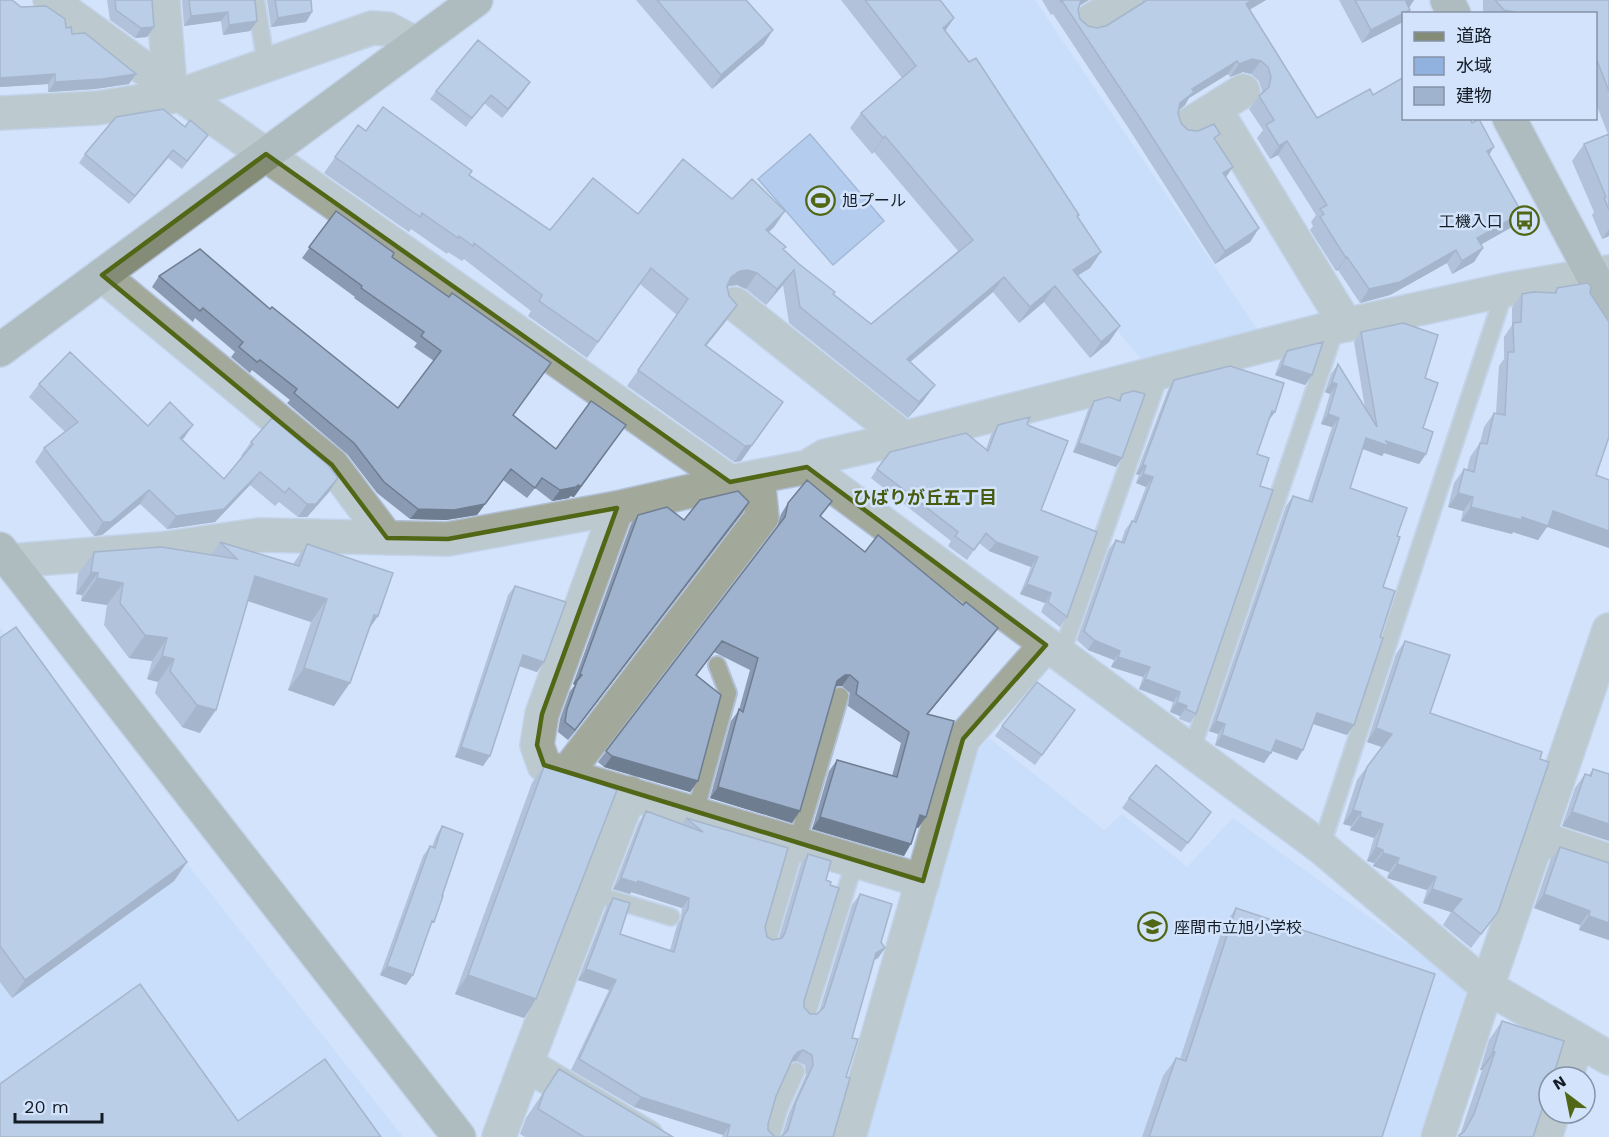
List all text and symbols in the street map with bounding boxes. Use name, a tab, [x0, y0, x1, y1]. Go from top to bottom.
legend	[1402, 12, 1597, 120]
text: 道路	[1456, 25, 1492, 46]
text: 水域	[1456, 55, 1492, 76]
text: 建物	[1456, 85, 1492, 106]
sports icon: 旭プール	[805, 184, 837, 216]
place label: 旭プール	[842, 191, 906, 210]
bus stop icon: 工機入口	[1508, 205, 1540, 237]
place label: 工機入口	[1439, 212, 1503, 231]
district label: ひばりが丘五丁目	[853, 487, 997, 508]
school or university icon: 座間市立旭小学校	[1137, 911, 1169, 943]
place label: 座間市立旭小学校	[1174, 918, 1302, 937]
north arrow	[1537, 1065, 1597, 1125]
text: N	[1549, 1072, 1569, 1094]
scale bar	[15, 1086, 102, 1124]
text: 20 m	[24, 1096, 69, 1117]

